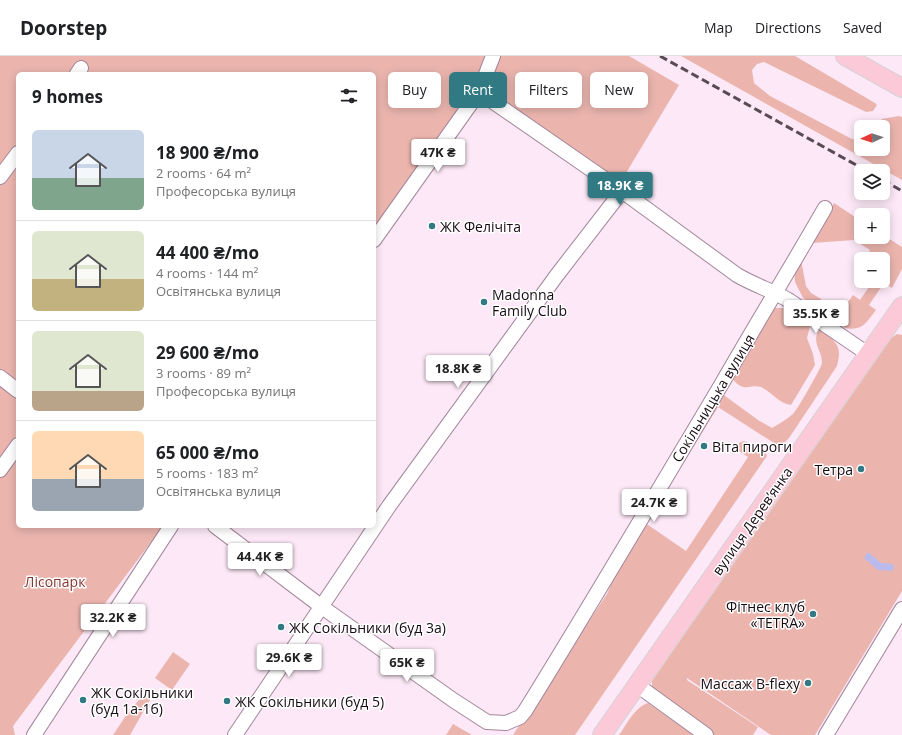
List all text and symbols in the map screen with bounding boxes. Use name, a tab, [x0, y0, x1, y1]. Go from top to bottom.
text: Doorstep	[20, 15, 107, 41]
text: Map	[704, 18, 733, 37]
text: Directions	[755, 18, 821, 37]
text: Saved	[843, 18, 882, 37]
chip: Buy	[388, 72, 441, 108]
chip: Rent	[449, 72, 507, 108]
chip: Filters	[515, 72, 582, 108]
chip: New	[590, 72, 648, 108]
text: 9 homes	[32, 85, 103, 108]
icon: filters	[338, 85, 360, 107]
north arrow	[854, 120, 890, 156]
map controls	[854, 120, 890, 288]
pin: 47K ₴	[410, 139, 466, 173]
text: 18 900 ₴/mo	[156, 141, 259, 164]
text: 47K ₴	[420, 143, 456, 161]
icon: home	[64, 146, 112, 194]
text: 2 rooms · 64 m²	[156, 164, 251, 182]
button: layers	[854, 164, 890, 200]
pin: 18.9K ₴	[583, 172, 657, 206]
text: 18.9K ₴	[597, 176, 643, 194]
text: Професорська вулиця	[156, 182, 296, 200]
button: +	[854, 208, 890, 244]
place label: ЖК Фелічіта	[440, 217, 521, 236]
marker: ЖК Фелічіта	[427, 221, 437, 231]
text: 44 400 ₴/mo	[156, 241, 259, 264]
icon: home	[64, 247, 112, 295]
button: −	[854, 252, 890, 288]
text: 4 rooms · 144 m²	[156, 264, 258, 282]
text: Освітянська вулиця	[156, 282, 281, 300]
place label: Madonna Family Club	[492, 285, 567, 320]
marker: Madonna Family Club	[479, 297, 489, 307]
pin: 35.5K ₴	[779, 300, 853, 334]
text: 35.5K ₴	[793, 304, 839, 322]
street label: Сокільницька вулиця	[667, 330, 759, 466]
text: 29 600 ₴/mo	[156, 341, 259, 364]
icon: home	[64, 347, 112, 395]
pin: 18.8K ₴	[421, 355, 495, 389]
text: 18.8K ₴	[435, 359, 481, 377]
text: 3 rooms · 89 m²	[156, 364, 251, 382]
text: Професорська вулиця	[156, 382, 296, 400]
place label: Віта пироги	[712, 437, 792, 456]
text: 65 000 ₴/mo	[156, 441, 259, 464]
marker: Віта пироги	[699, 441, 709, 451]
icon: home	[64, 447, 112, 495]
place label: Тетра	[814, 460, 853, 479]
street label: вулиця Дерев’янка	[708, 463, 796, 579]
text: 5 rooms · 183 m²	[156, 464, 258, 482]
marker: Тетра	[856, 464, 866, 474]
text: Освітянська вулиця	[156, 482, 281, 500]
pin: 24.7K ₴	[617, 489, 691, 523]
text: 24.7K ₴	[631, 493, 677, 511]
pin: 44.4K ₴	[223, 543, 297, 577]
text: 44.4K ₴	[237, 547, 283, 565]
park label: Лісопарк	[25, 572, 86, 591]
place label: Фітнес клуб «TETRA»	[726, 597, 805, 632]
pin: 32.2K ₴	[76, 604, 150, 638]
text: 32.2K ₴	[90, 608, 136, 626]
marker: Фітнес клуб «TETRA»	[808, 609, 818, 619]
place label: ЖК Сокільники (буд 3а)	[289, 618, 446, 637]
marker: ЖК Сокільники (буд 3а)	[276, 622, 286, 632]
pin: 29.6K ₴	[252, 644, 326, 678]
text: 29.6K ₴	[266, 648, 312, 666]
pin: 65K ₴	[379, 649, 435, 683]
text: 65K ₴	[389, 653, 425, 671]
place label: Массаж B-flexy	[701, 674, 801, 693]
marker: Массаж B-flexy	[803, 678, 813, 688]
place label: ЖК Сокільники (буд 1а-1б)	[91, 683, 193, 718]
place label: ЖК Сокільники (буд 5)	[235, 692, 384, 711]
marker: ЖК Сокільники (буд 1а-1б)	[78, 695, 88, 705]
marker: ЖК Сокільники (буд 5)	[222, 696, 232, 706]

